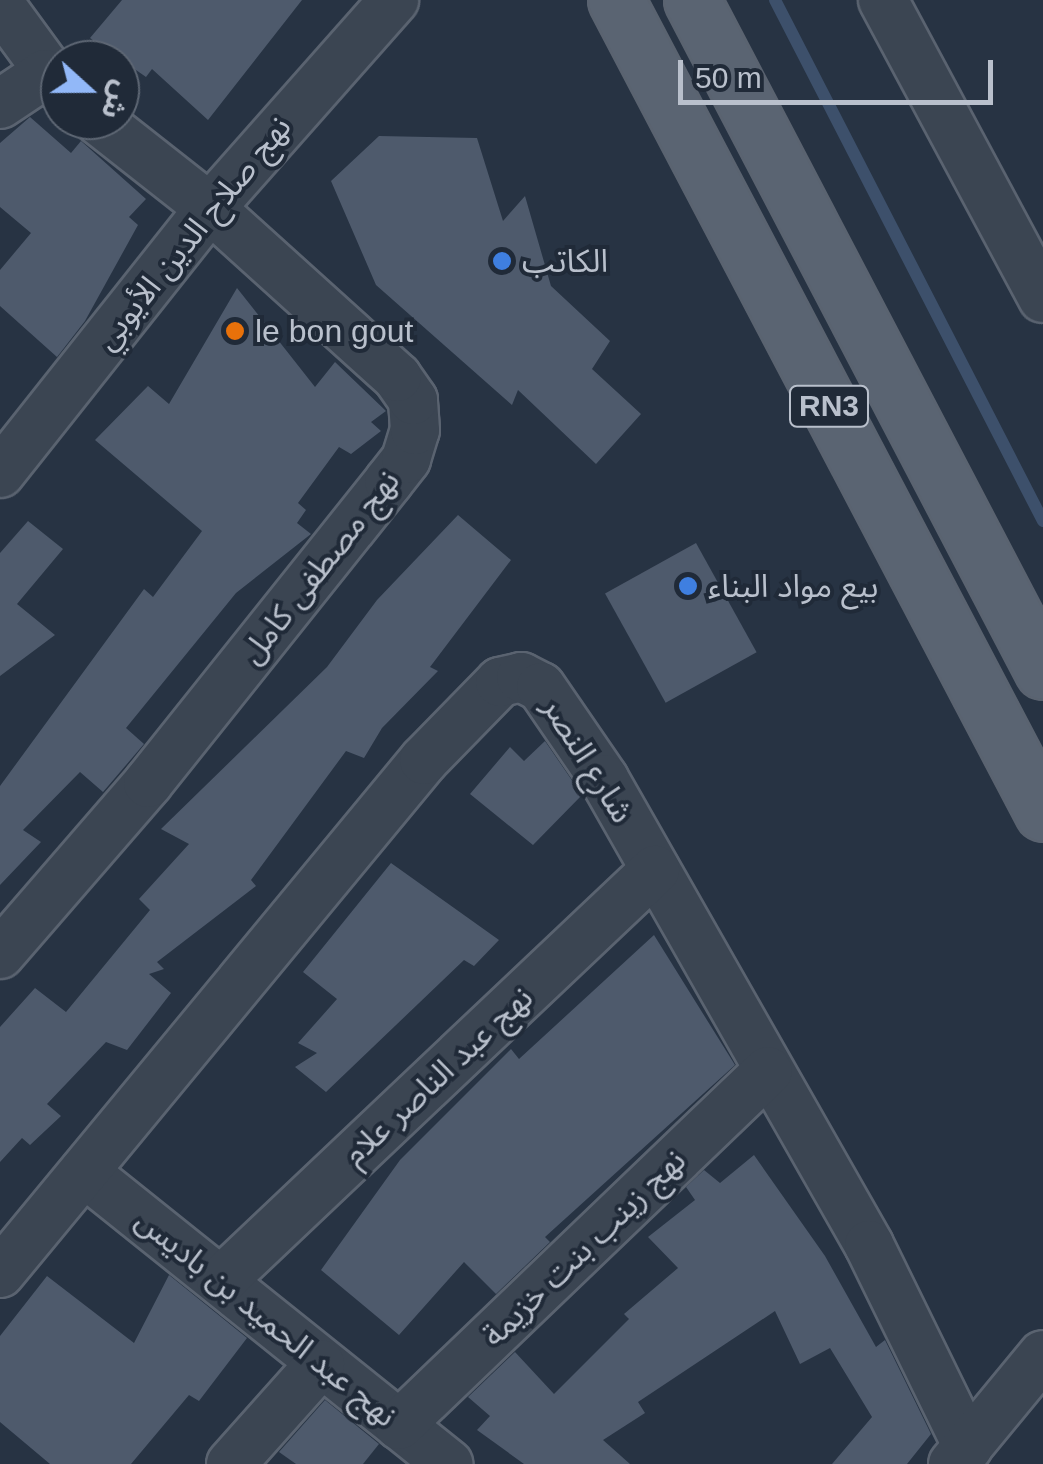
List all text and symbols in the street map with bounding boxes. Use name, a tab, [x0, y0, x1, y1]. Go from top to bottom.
north arrow	[40, 40, 140, 140]
scale bar	[683, 40, 998, 102]
text: 50 m	[695, 61, 762, 94]
text: ش	[95, 77, 138, 124]
street label: نهج صلاح الدين الأيوبي	[87, 108, 299, 358]
place label: الكاتب	[522, 242, 608, 280]
marker: الكاتب	[491, 250, 513, 272]
place label: le bon gout	[255, 312, 413, 350]
marker: le bon gout	[224, 320, 246, 342]
road number: RN3	[786, 381, 872, 431]
street label: نهج مصطفى كامل	[232, 462, 408, 672]
place label: بيع مواد البناء	[708, 567, 878, 605]
marker: بيع مواد البناء	[677, 575, 699, 597]
street label: شارع النصر	[534, 690, 642, 830]
street label: نهج عبد الناصر علام	[335, 978, 541, 1174]
street label: نهج زينب بنت خزيمة	[475, 1141, 693, 1355]
street label: نهج عبد الحميد بن باديس	[128, 1201, 404, 1435]

